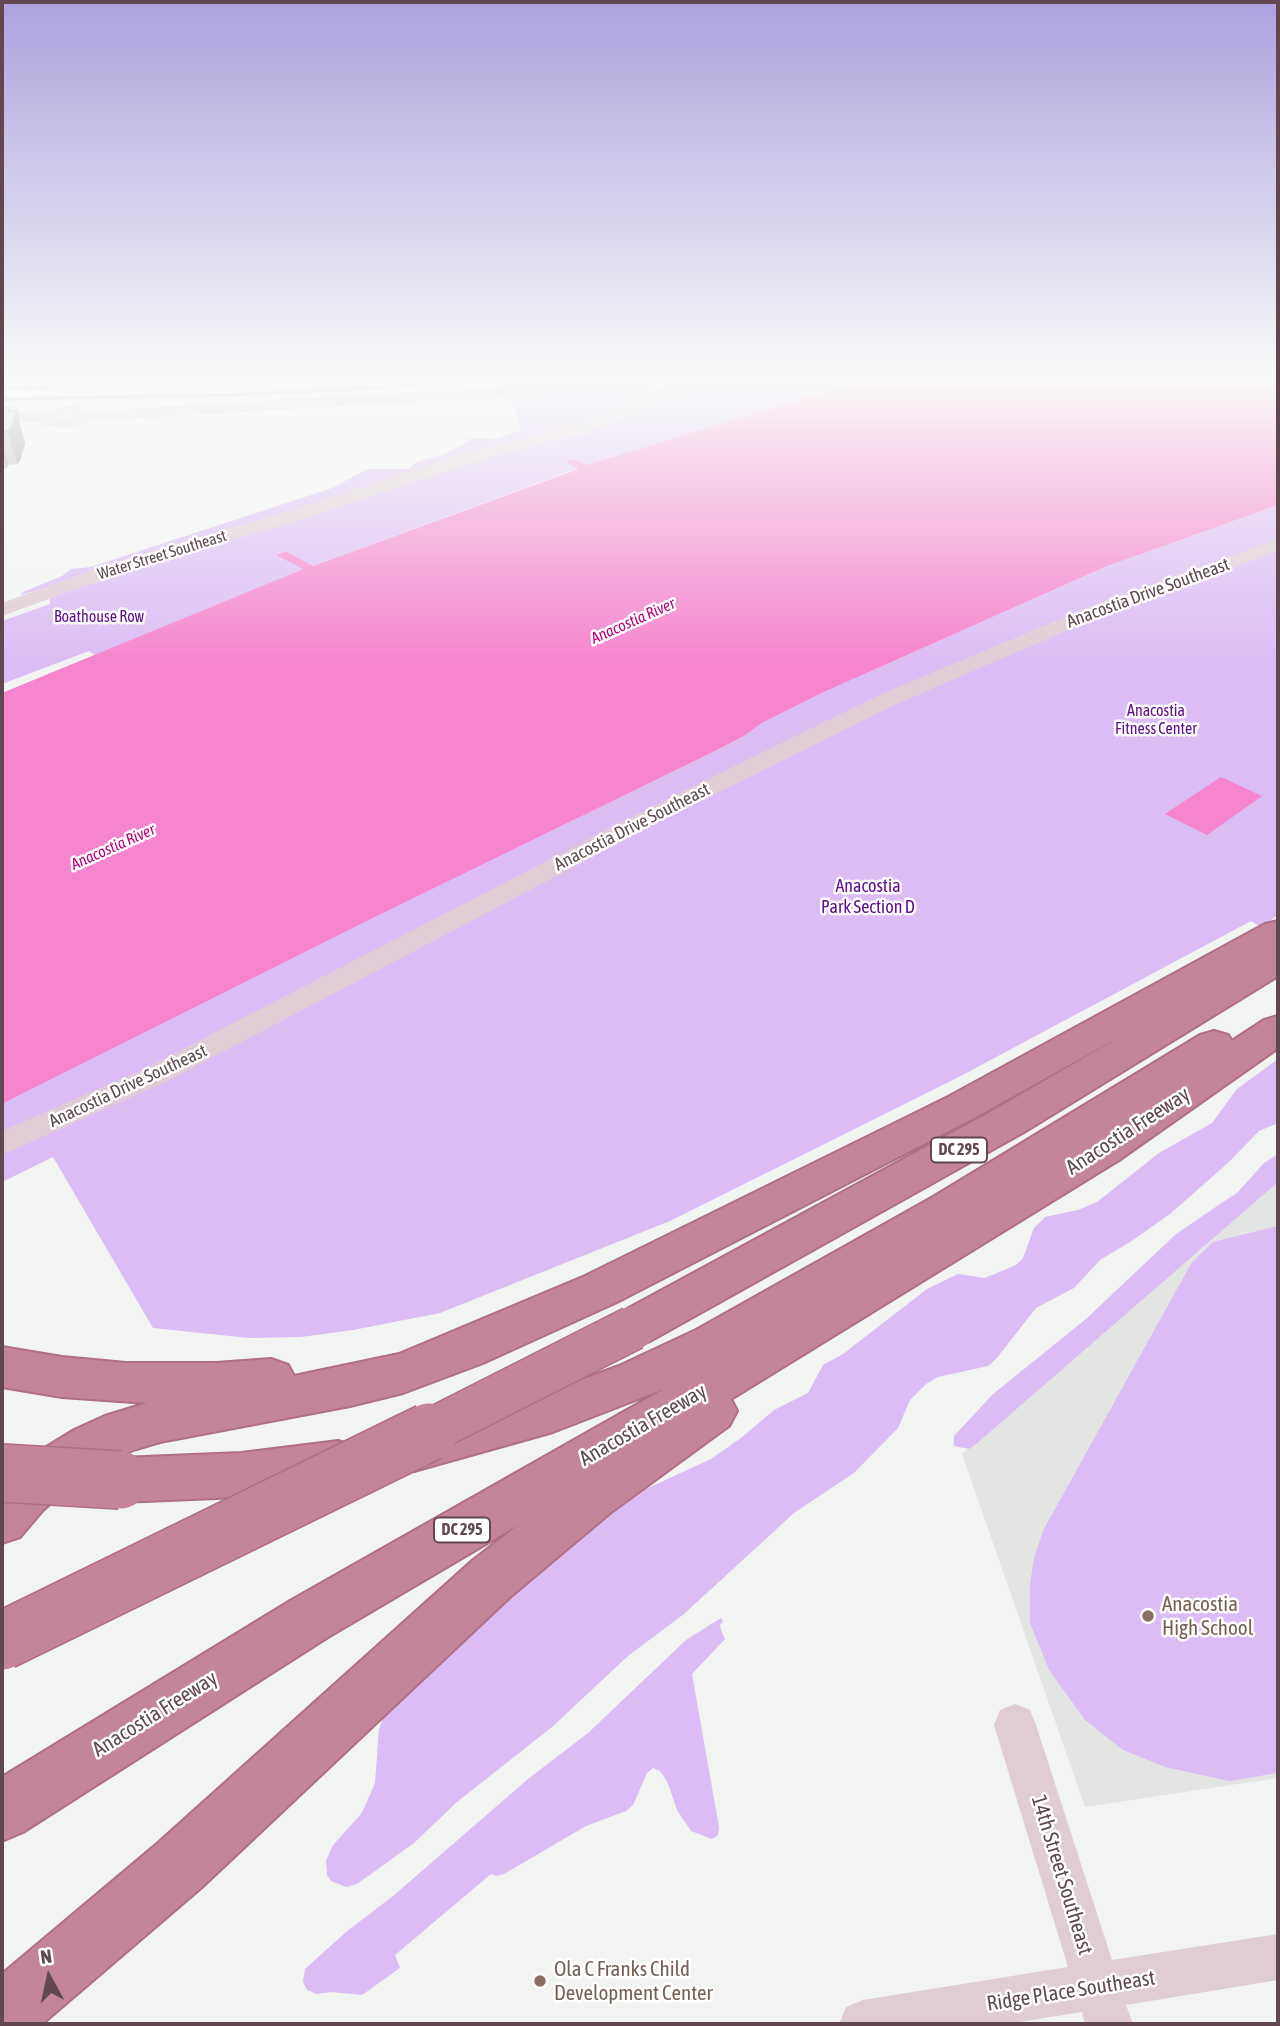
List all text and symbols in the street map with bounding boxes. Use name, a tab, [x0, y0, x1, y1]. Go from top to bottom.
street label: Water Street Southeast	[95, 526, 229, 584]
street label: Anacostia Drive Southeast	[1064, 553, 1232, 633]
water label: Anacostia River	[588, 594, 678, 648]
park label: Boathouse Row	[54, 607, 144, 627]
park label: Anacostia Fitness Center	[1115, 701, 1197, 739]
street label: Anacostia Drive Southeast	[551, 778, 713, 876]
water label: Anacostia River	[68, 820, 158, 874]
park label: Anacostia Park Section D	[821, 875, 915, 917]
street label: Anacostia Drive Southeast	[46, 1040, 210, 1132]
street label: Anacostia Freeway	[1061, 1082, 1195, 1180]
road number: DC 295	[931, 1138, 987, 1162]
street label: Anacostia Freeway	[575, 1378, 711, 1472]
road number: DC 295	[434, 1518, 490, 1542]
place label: Anacostia High School	[1162, 1591, 1253, 1641]
marker: Anacostia High School	[1140, 1608, 1156, 1624]
street label: Anacostia Freeway	[88, 1666, 222, 1762]
street label: 14th Street Southeast	[1026, 1792, 1098, 1958]
north arrow	[14, 1942, 84, 2012]
text: N	[39, 1945, 53, 1968]
place label: Ola C Franks Child Development Center	[554, 1956, 713, 2006]
street label: Ridge Place Southeast	[985, 1965, 1157, 2017]
marker: Ola C Franks Child Development Center	[532, 1973, 548, 1989]

